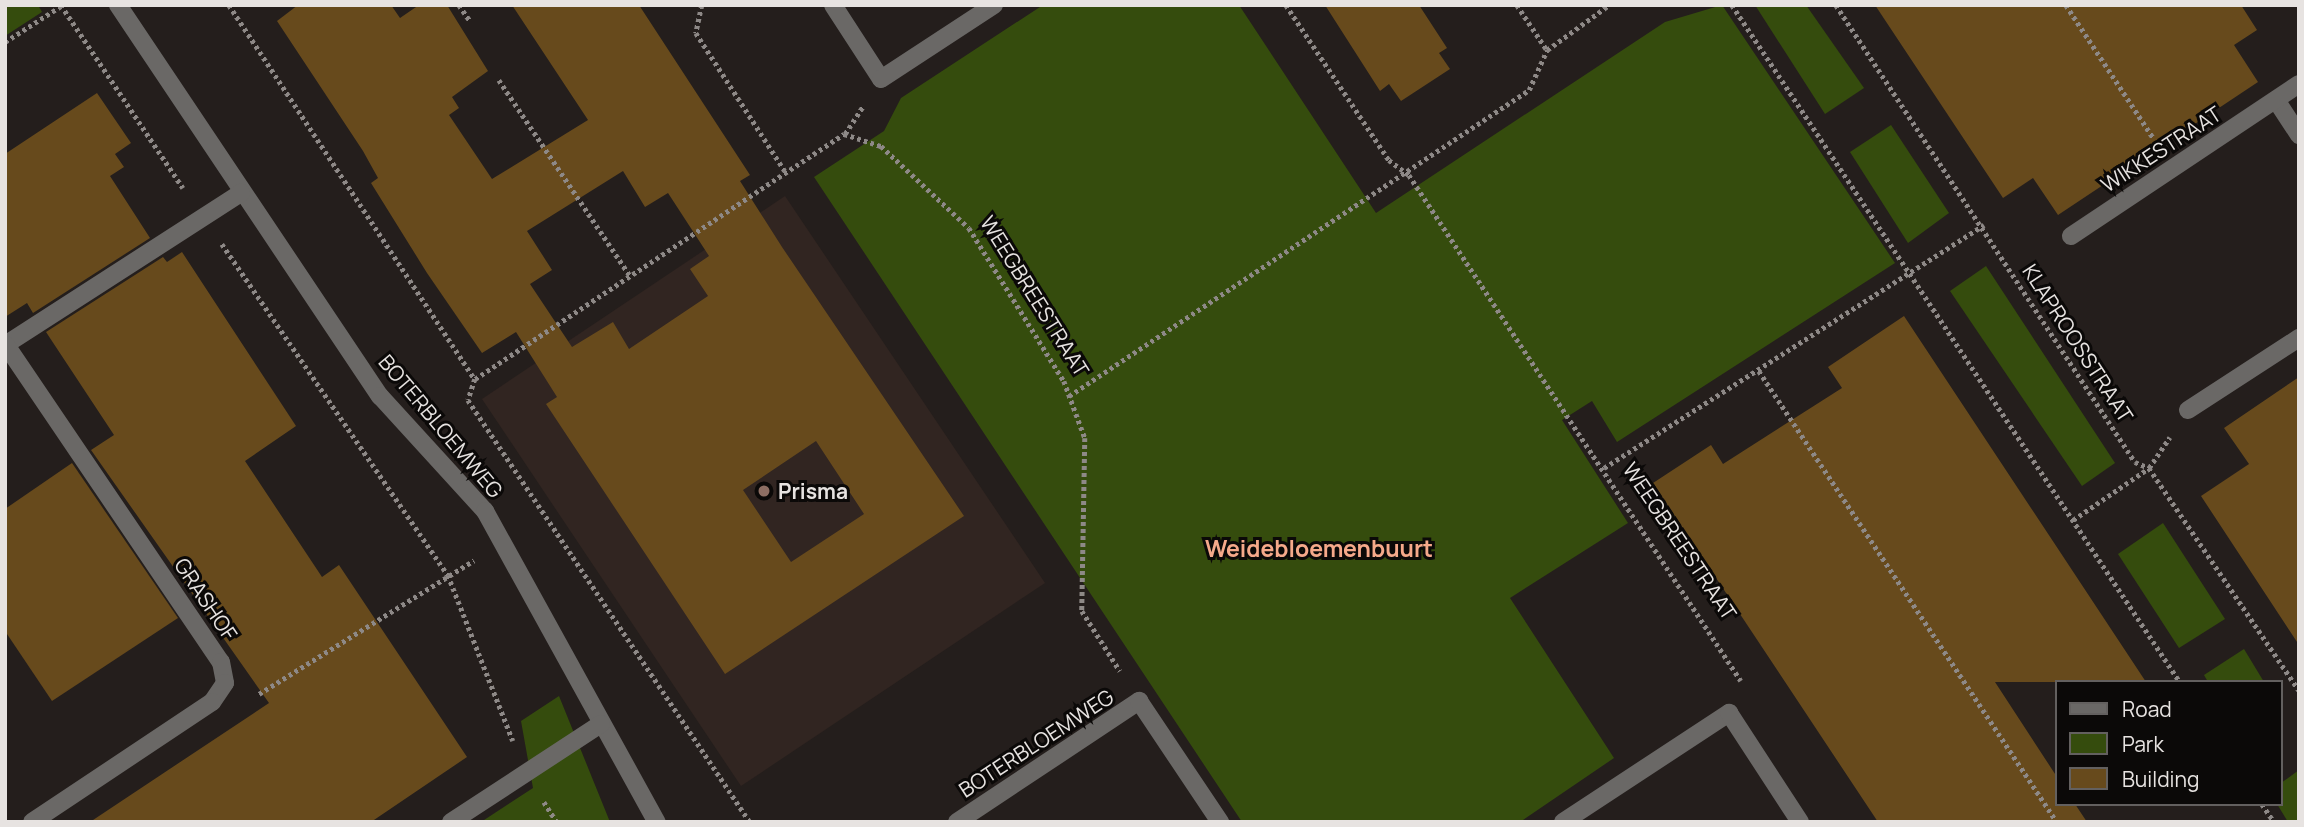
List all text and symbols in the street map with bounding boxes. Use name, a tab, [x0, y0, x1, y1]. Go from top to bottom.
street label: WIKKESTRAAT	[2096, 101, 2226, 197]
street label: WEEGBREESTRAAT	[975, 211, 1095, 381]
street label: KLAPROOSSTRAAT	[2017, 259, 2139, 427]
street label: BOTERBLOEMWEG	[374, 349, 508, 503]
street label: WEEGBREESTRAAT	[1618, 457, 1742, 625]
place label: Prisma	[778, 478, 848, 504]
marker: Prisma	[756, 483, 772, 499]
district label: Weidebloemenbuurt	[1205, 534, 1433, 562]
street label: GRASHOF	[169, 553, 243, 645]
legend	[2056, 680, 2283, 806]
street label: BOTERBLOEMWEG	[954, 684, 1118, 802]
text: Road	[2122, 695, 2172, 723]
text: Park	[2122, 730, 2164, 758]
text: Building	[2122, 765, 2199, 793]

